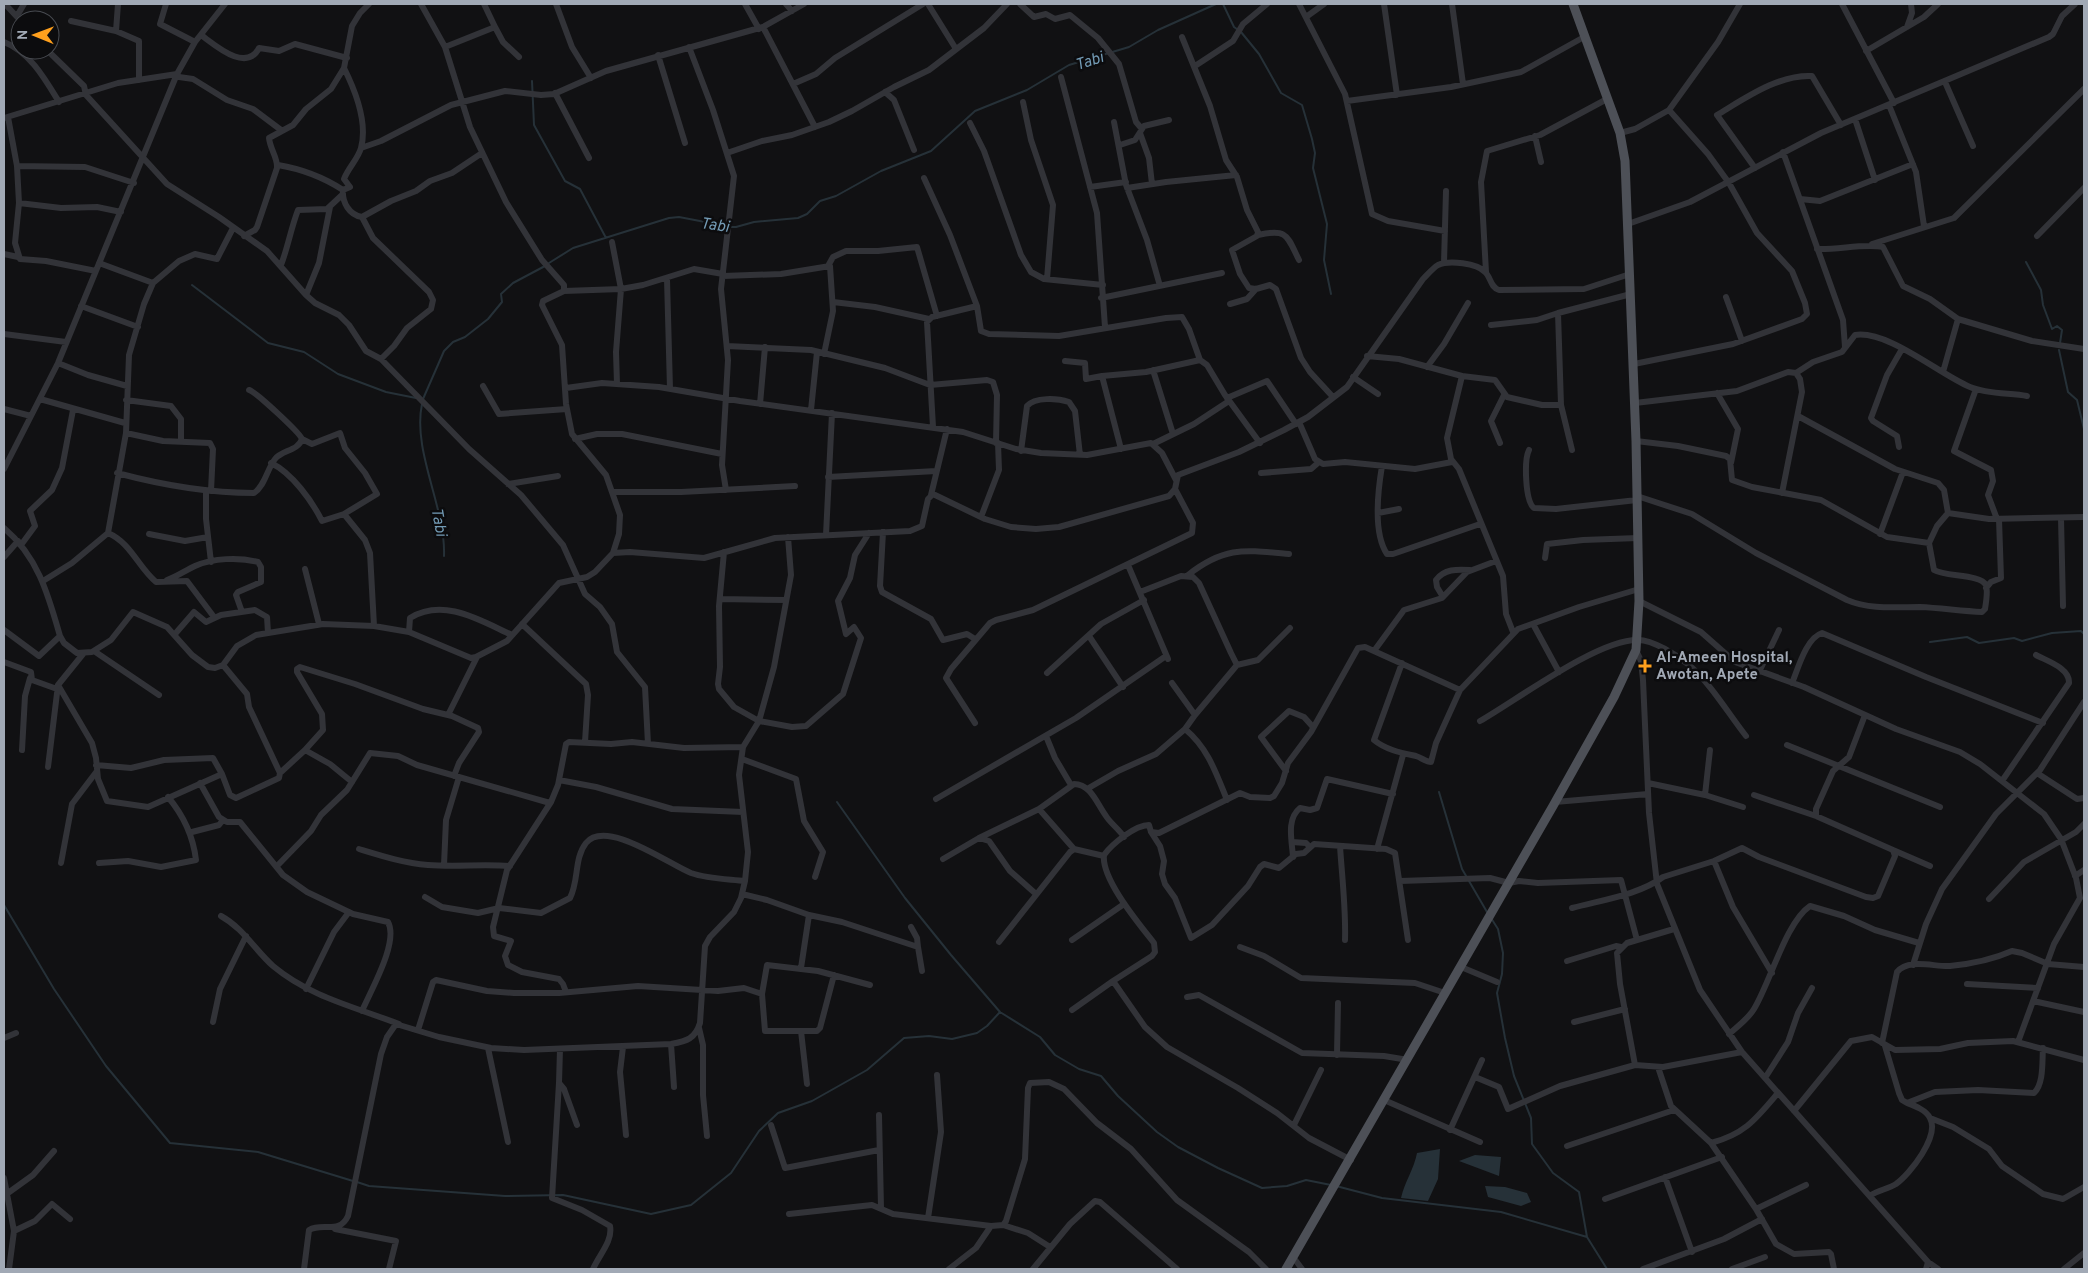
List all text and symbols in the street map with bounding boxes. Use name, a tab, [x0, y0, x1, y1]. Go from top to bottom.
north arrow	[10, 10, 60, 60]
text: N	[15, 30, 32, 40]
water label: Tabi	[1073, 48, 1107, 76]
water label: Tabi	[699, 214, 731, 238]
water label: Tabi	[426, 506, 451, 539]
place label: Al-Ameen Hospital, Awotan, Apete	[1656, 649, 1793, 685]
marker: Al-Ameen Hospital, Awotan, Apete	[1638, 659, 1652, 673]

